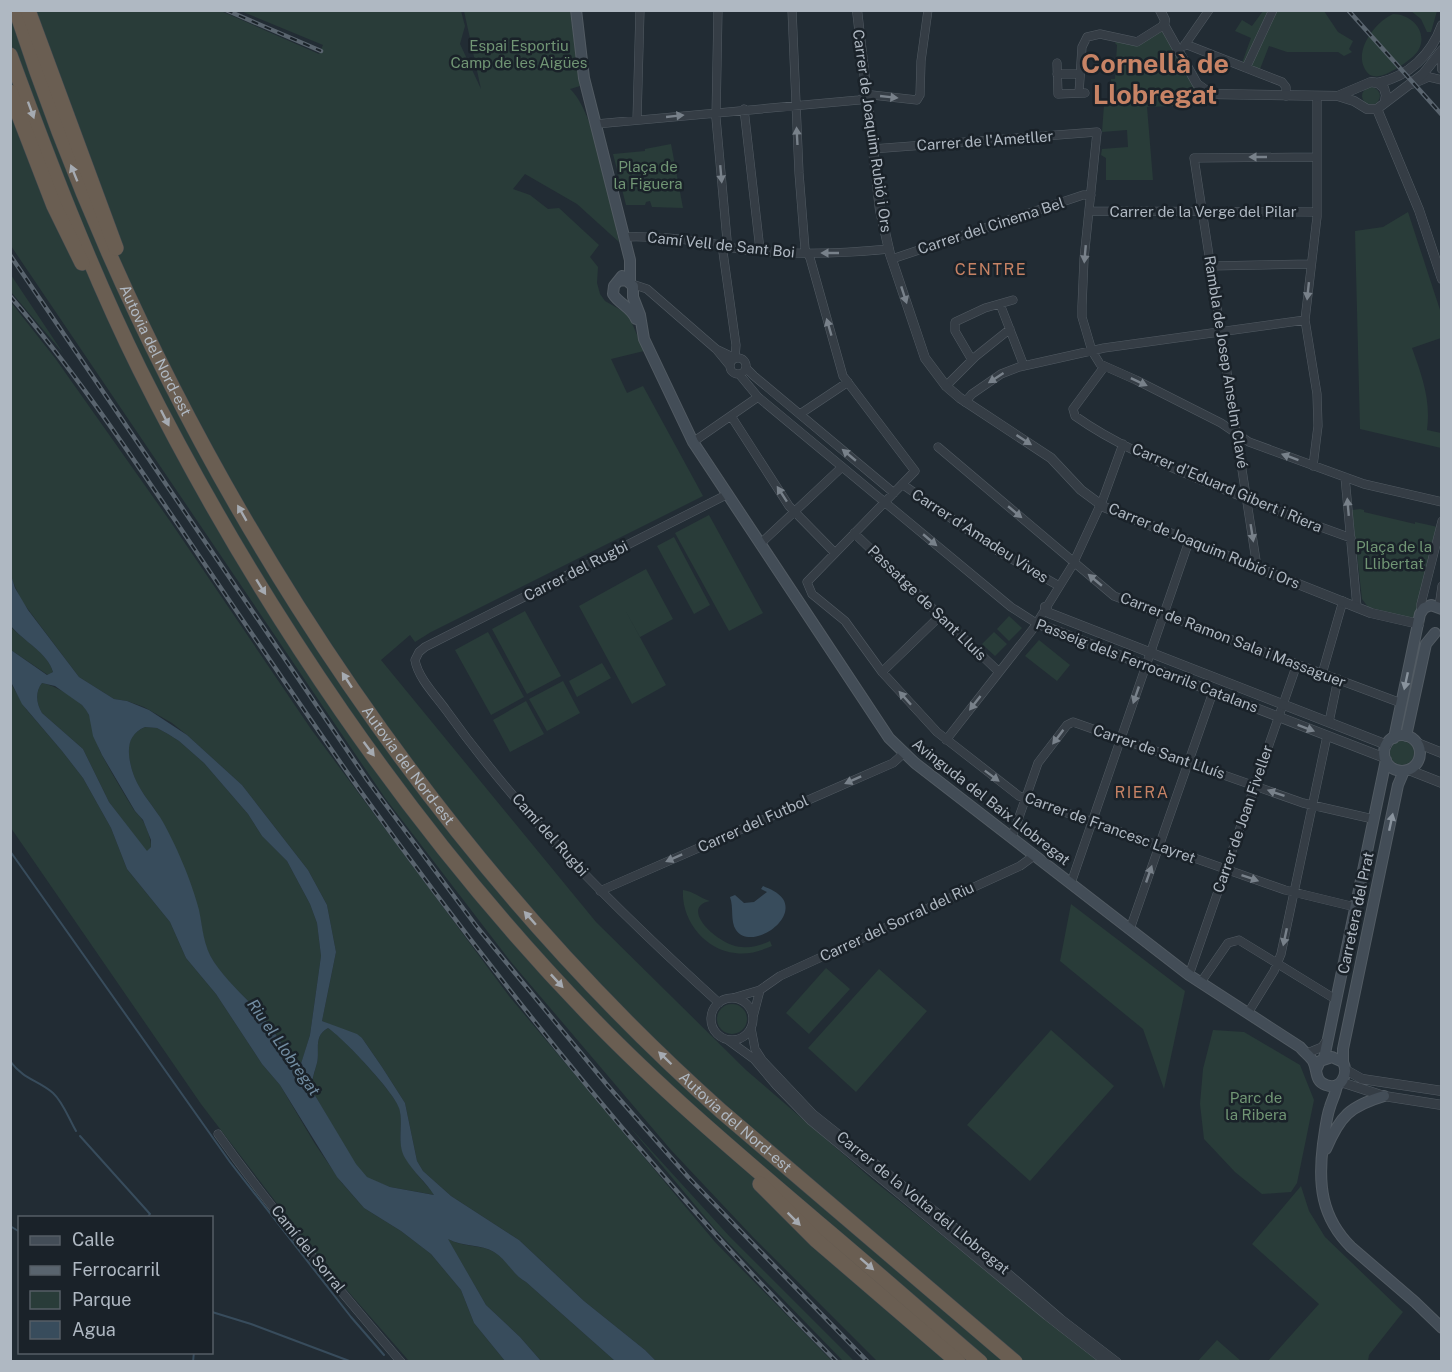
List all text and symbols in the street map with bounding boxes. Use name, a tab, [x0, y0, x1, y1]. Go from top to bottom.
street label: Carrer de Joaquim Rubió i Ors	[850, 28, 895, 234]
park label: Espai Esportiu Camp de les Aigües	[451, 37, 587, 71]
district label: Cornellà de Llobregat	[1081, 47, 1229, 110]
one-way arrow	[880, 93, 899, 102]
one-way arrow	[27, 101, 36, 119]
one-way arrow	[666, 111, 685, 121]
one-way arrow	[793, 127, 802, 146]
street label: Carrer de l'Ametller	[916, 127, 1054, 154]
one-way arrow	[1249, 152, 1268, 162]
park label: Plaça de la Figuera	[613, 158, 683, 192]
one-way arrow	[69, 163, 79, 181]
one-way arrow	[716, 164, 726, 183]
street label: Carrer del Cinema Bel	[916, 194, 1066, 257]
street label: Carrer de la Verge del Pilar	[1109, 203, 1297, 220]
street label: Camí Vell de Sant Boi	[647, 228, 796, 261]
one-way arrow	[1080, 244, 1090, 263]
one-way arrow	[821, 248, 840, 258]
street label: Rambla de Josep Anselm Clavé	[1201, 254, 1252, 470]
district label: CENTRE	[955, 260, 1027, 279]
street label: Autovia del Nord-est	[116, 282, 195, 419]
one-way arrow	[1303, 282, 1313, 301]
one-way arrow	[899, 286, 909, 304]
one-way arrow	[824, 318, 833, 336]
one-way arrow	[988, 372, 1004, 383]
one-way arrow	[1131, 377, 1148, 386]
one-way arrow	[160, 409, 170, 426]
one-way arrow	[1016, 435, 1032, 446]
street label: Carrer d'Eduard Gibert i Riera	[1130, 440, 1325, 535]
one-way arrow	[842, 449, 857, 462]
one-way arrow	[1281, 452, 1299, 462]
street label: Carrer d'Amadeu Vives	[909, 485, 1052, 586]
one-way arrow	[776, 487, 788, 503]
one-way arrow	[1343, 498, 1353, 517]
street label: Carrer de Joaquim Rubió i Ors	[1106, 499, 1302, 592]
one-way arrow	[237, 504, 247, 521]
one-way arrow	[1007, 505, 1022, 518]
one-way arrow	[1248, 524, 1257, 543]
one-way arrow	[922, 533, 938, 546]
street label: Carrer del Rugbi	[521, 537, 631, 604]
park label: Plaça de la Llibertat	[1356, 538, 1432, 572]
street label: Passatge de Sant Lluís	[865, 542, 990, 664]
one-way arrow	[1088, 574, 1103, 587]
one-way arrow	[255, 579, 266, 595]
street label: Carrer de Ramon Sala i Massaguer	[1118, 589, 1348, 691]
street label: Passeig dels Ferrocarrils Catalans	[1034, 615, 1261, 716]
one-way arrow	[342, 672, 353, 688]
one-way arrow	[1401, 672, 1410, 691]
one-way arrow	[1130, 686, 1140, 704]
one-way arrow	[899, 691, 912, 706]
one-way arrow	[968, 695, 981, 711]
street label: Autovia del Nord-est	[359, 703, 458, 828]
street label: Carrer de Sant Lluís	[1091, 721, 1227, 782]
one-way arrow	[1297, 723, 1315, 733]
one-way arrow	[1052, 729, 1064, 744]
street label: Avinguda del Baix Llobregat	[909, 735, 1074, 869]
one-way arrow	[363, 742, 375, 757]
street label: Carrer de Joan Fiveller	[1209, 743, 1276, 895]
one-way arrow	[985, 769, 1000, 781]
one-way arrow	[843, 775, 861, 785]
district label: RIERA	[1114, 783, 1170, 802]
one-way arrow	[1267, 788, 1285, 798]
street label: Carrer de Francesc Layret	[1022, 789, 1198, 866]
street label: Camí del Rugbi	[509, 790, 592, 879]
street label: Carrer del Futbol	[695, 792, 811, 855]
one-way arrow	[1387, 813, 1396, 832]
street label: Carretera del Prat	[1334, 850, 1377, 975]
one-way arrow	[665, 854, 683, 863]
one-way arrow	[1145, 865, 1155, 883]
one-way arrow	[1241, 874, 1259, 883]
street label: Carrer del Sorral del Riu	[817, 878, 976, 965]
one-way arrow	[524, 911, 537, 926]
one-way arrow	[1279, 928, 1289, 946]
one-way arrow	[550, 973, 564, 988]
water label: Riu el Llobregat	[243, 995, 324, 1099]
one-way arrow	[658, 1052, 672, 1066]
street label: Autovia del Nord-est	[676, 1068, 795, 1176]
park label: Parc de la Ribera	[1225, 1089, 1287, 1123]
street label: Carrer de la Volta del Llobregat	[833, 1128, 1013, 1278]
street label: Camí del Sorral	[268, 1202, 349, 1296]
one-way arrow	[787, 1212, 801, 1226]
legend	[18, 1216, 213, 1354]
text: Calle	[72, 1229, 115, 1250]
one-way arrow	[859, 1257, 874, 1270]
text: Ferrocarril	[72, 1259, 160, 1280]
text: Parque	[72, 1289, 132, 1310]
text: Agua	[72, 1319, 116, 1340]

